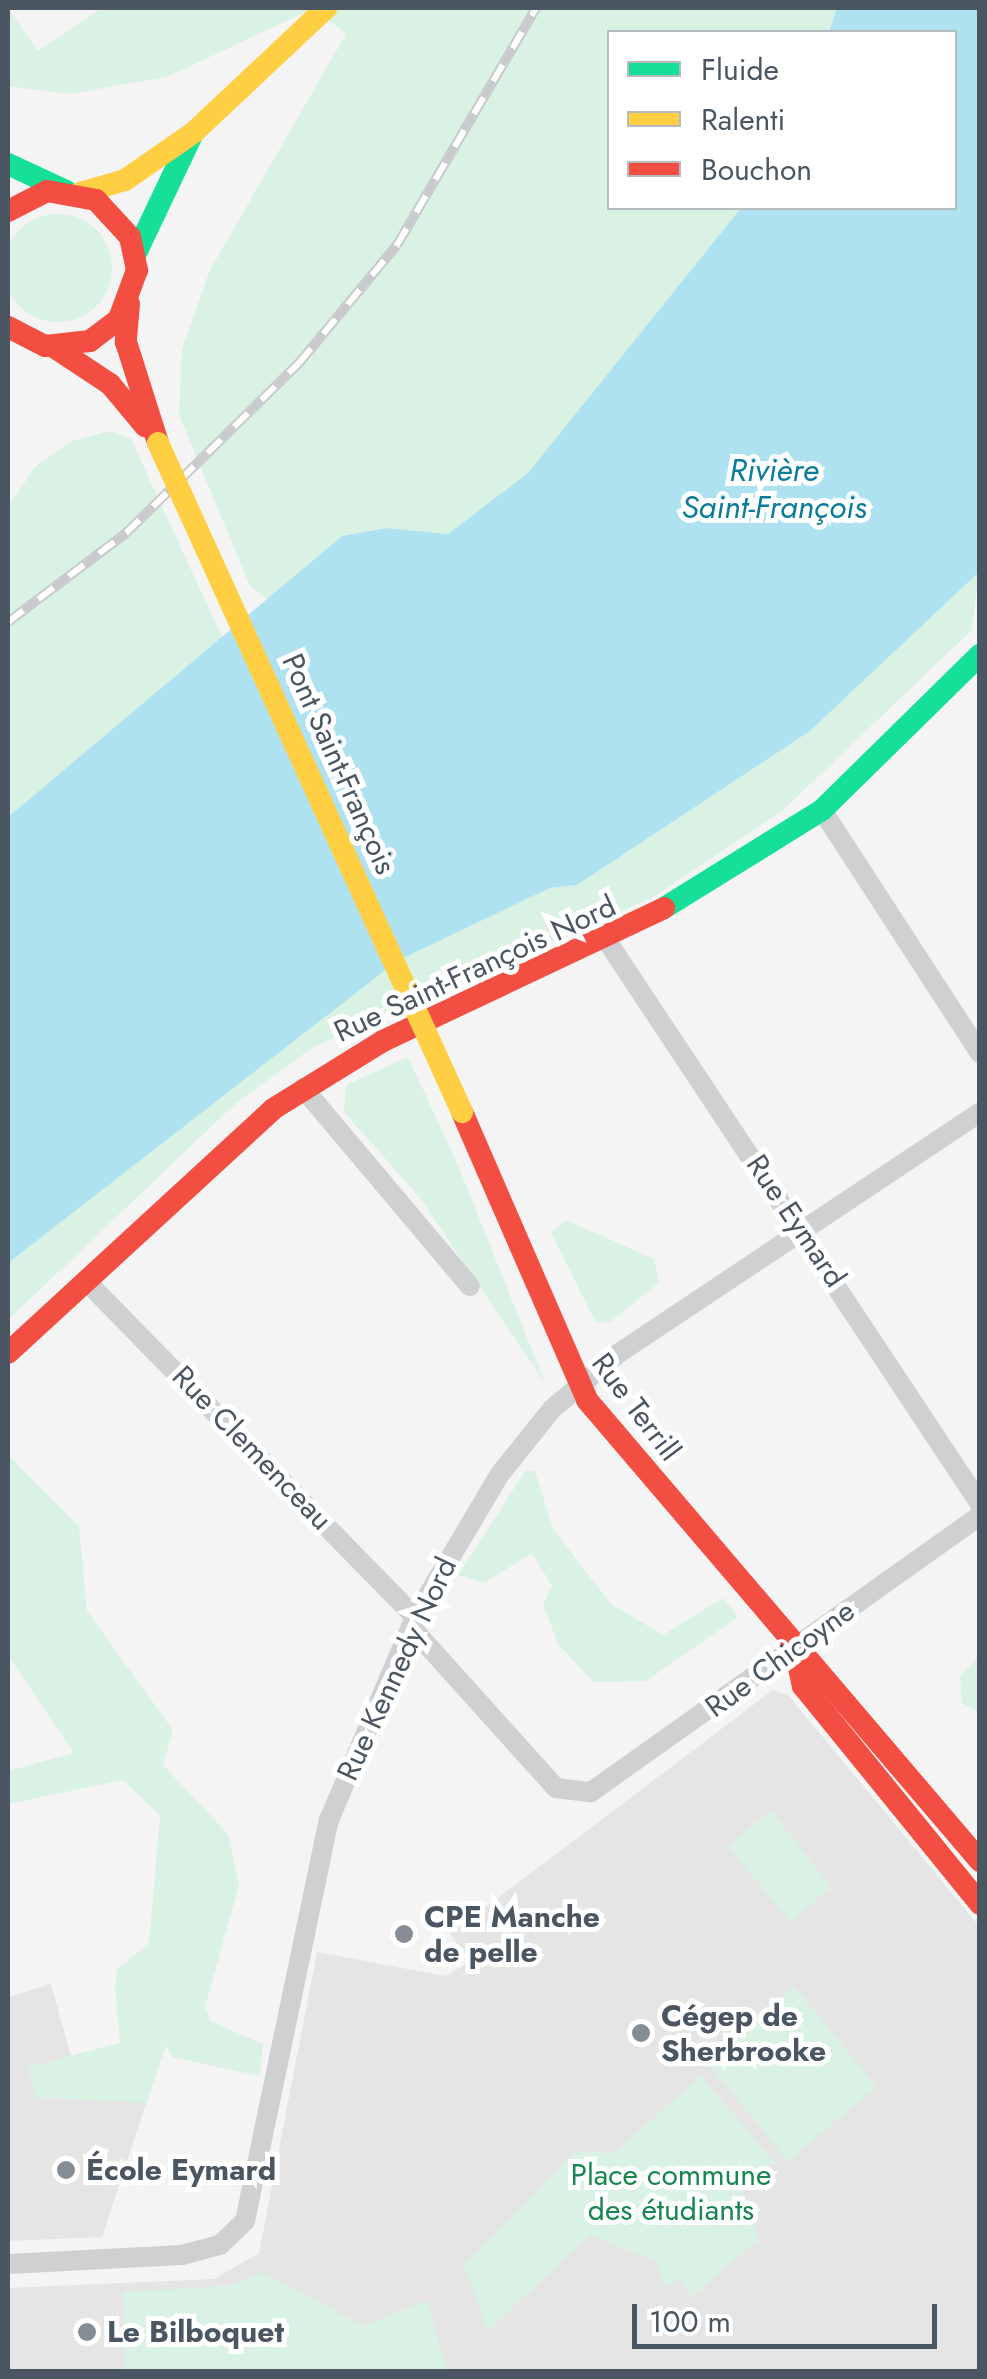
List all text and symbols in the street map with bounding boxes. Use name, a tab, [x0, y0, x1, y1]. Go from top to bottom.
legend	[607, 30, 957, 210]
text: Fluide	[701, 48, 779, 91]
text: Ralenti	[701, 98, 785, 141]
text: Bouchon	[701, 148, 812, 191]
water label: Rivière Saint-François	[682, 452, 866, 527]
street label: Pont Saint-François	[274, 648, 404, 880]
street label: Rue Saint-François Nord	[329, 888, 621, 1050]
street label: Rue Eymard	[739, 1148, 853, 1294]
street label: Rue Terrill	[584, 1346, 688, 1468]
street label: Rue Clemenceau	[165, 1358, 339, 1538]
street label: Rue Kennedy Nord	[330, 1552, 464, 1786]
street label: Rue Chicoyne	[698, 1593, 862, 1725]
place label: CPE Manche de pelle	[424, 1899, 600, 1970]
marker: CPE Manche de pelle	[393, 1923, 415, 1945]
place label: Cégep de Sherbrooke	[661, 1998, 826, 2068]
marker: Cégep de Sherbrooke	[630, 2022, 652, 2044]
place label: École Eymard	[86, 2152, 276, 2188]
park label: Place commune des étudiants	[570, 2157, 772, 2228]
marker: École Eymard	[55, 2159, 77, 2181]
scale bar	[637, 2284, 942, 2346]
text: 100 m	[649, 2300, 731, 2343]
place label: Le Bilboquet	[107, 2314, 284, 2350]
marker: Le Bilboquet	[76, 2321, 98, 2343]

